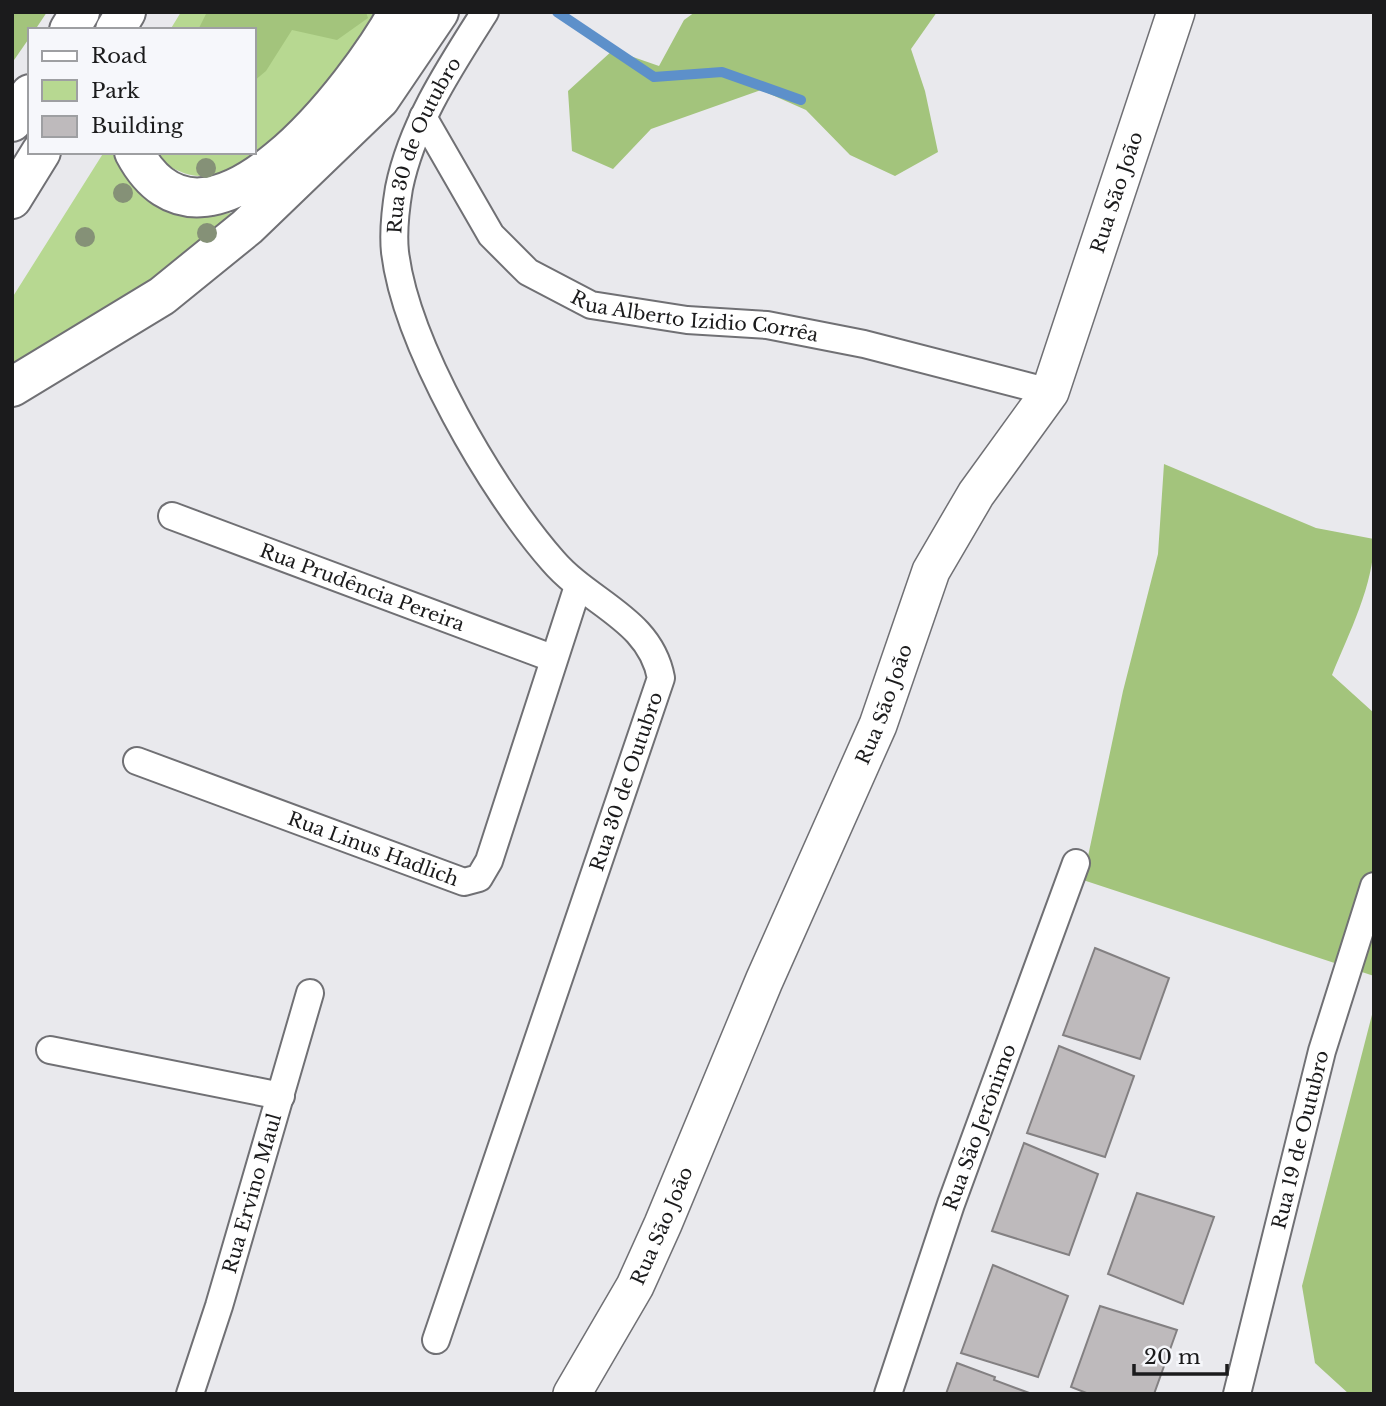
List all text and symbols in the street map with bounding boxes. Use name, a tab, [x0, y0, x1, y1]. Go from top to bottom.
legend	[28, 28, 256, 154]
text: Road	[91, 43, 147, 69]
street label: Rua 30 de Outubro	[383, 53, 466, 234]
text: Park	[91, 78, 140, 104]
text: Building	[91, 113, 184, 139]
street label: Rua São João	[1086, 129, 1148, 256]
street label: Rua Alberto Izidio Corrêa	[567, 286, 821, 347]
street label: Rua Prudência Pereira	[256, 539, 468, 636]
street label: Rua São João	[851, 641, 917, 768]
street label: Rua 30 de Outubro	[585, 689, 667, 874]
street label: Rua Linus Hadlich	[284, 807, 462, 891]
street label: Rua São Jerônimo	[939, 1041, 1021, 1214]
street label: Rua 19 de Outubro	[1267, 1048, 1334, 1231]
street label: Rua Ervino Maul	[218, 1111, 286, 1276]
street label: Rua São João	[626, 1163, 698, 1288]
scale bar	[1134, 1332, 1227, 1376]
text: 20 m	[1144, 1344, 1201, 1370]

